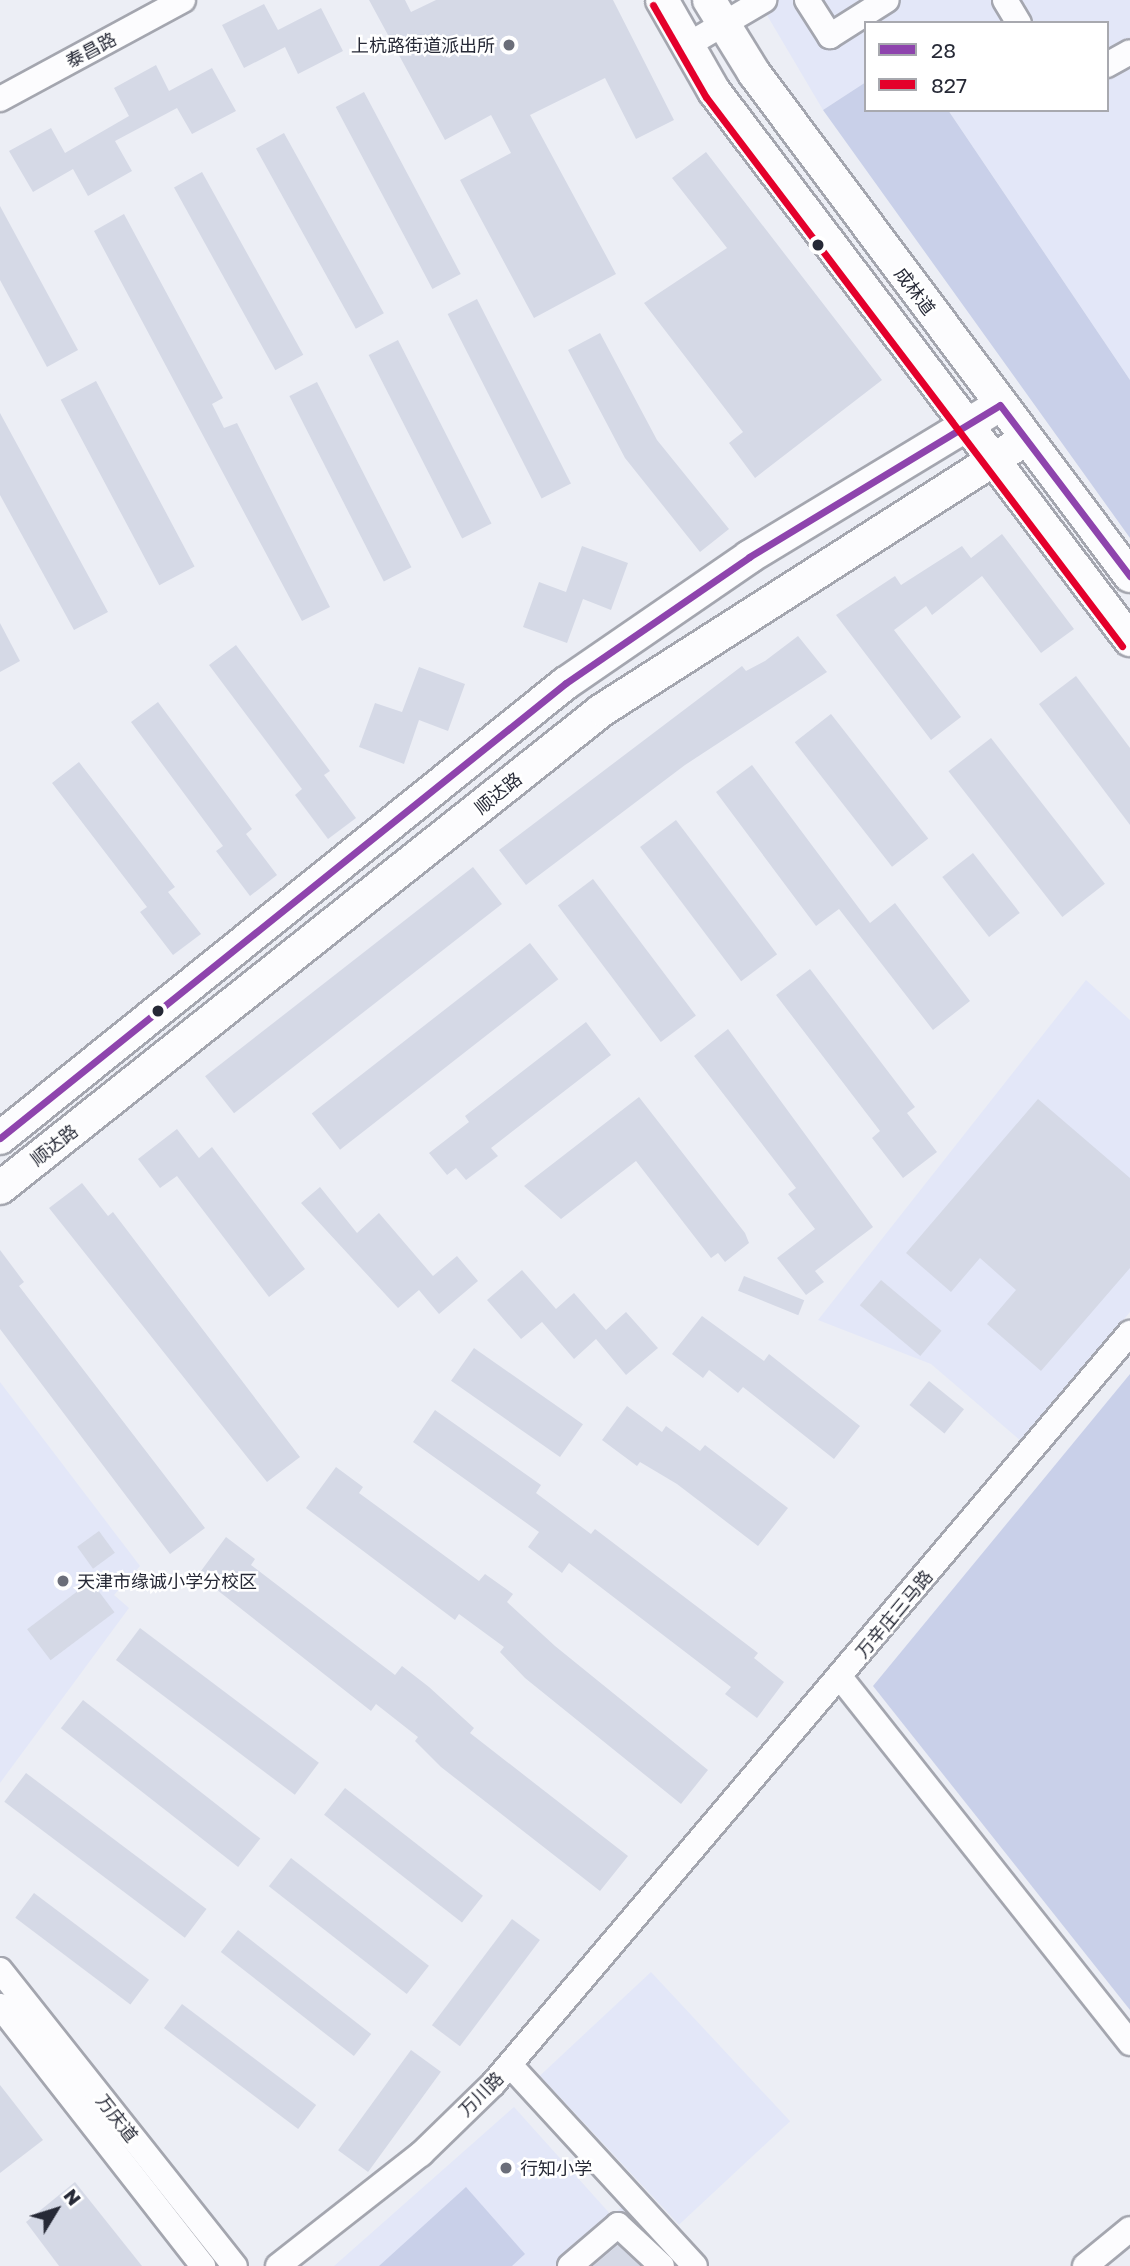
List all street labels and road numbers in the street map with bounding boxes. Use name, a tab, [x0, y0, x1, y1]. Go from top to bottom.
street label: 泰昌路	[62, 28, 120, 72]
street label: 成林道	[890, 263, 940, 319]
street label: 顺达路	[470, 768, 526, 818]
street label: 顺达路	[26, 1120, 82, 1170]
street label: 万辛庄三马路	[851, 1566, 937, 1662]
street label: 万川路	[454, 2067, 508, 2121]
street label: 万庆道	[92, 2090, 142, 2146]

